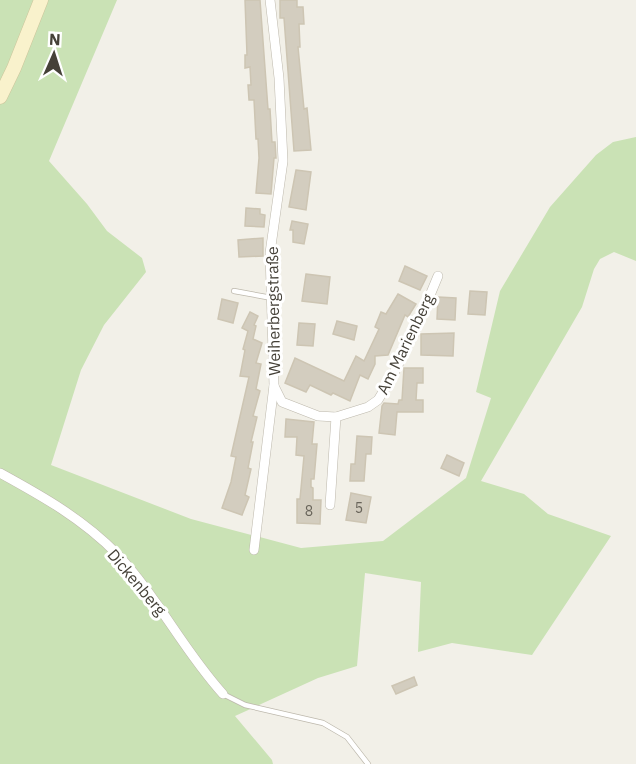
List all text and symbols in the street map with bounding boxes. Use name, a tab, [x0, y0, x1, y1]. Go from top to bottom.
north arrow	[24, 24, 84, 84]
text: N	[48, 29, 61, 49]
street label: Weiherbergstraße	[262, 246, 284, 376]
street label: Am Marienberg	[372, 290, 438, 398]
house number: 5	[355, 499, 363, 517]
house number: 8	[305, 502, 313, 520]
street label: Dickenberg	[103, 545, 171, 620]

